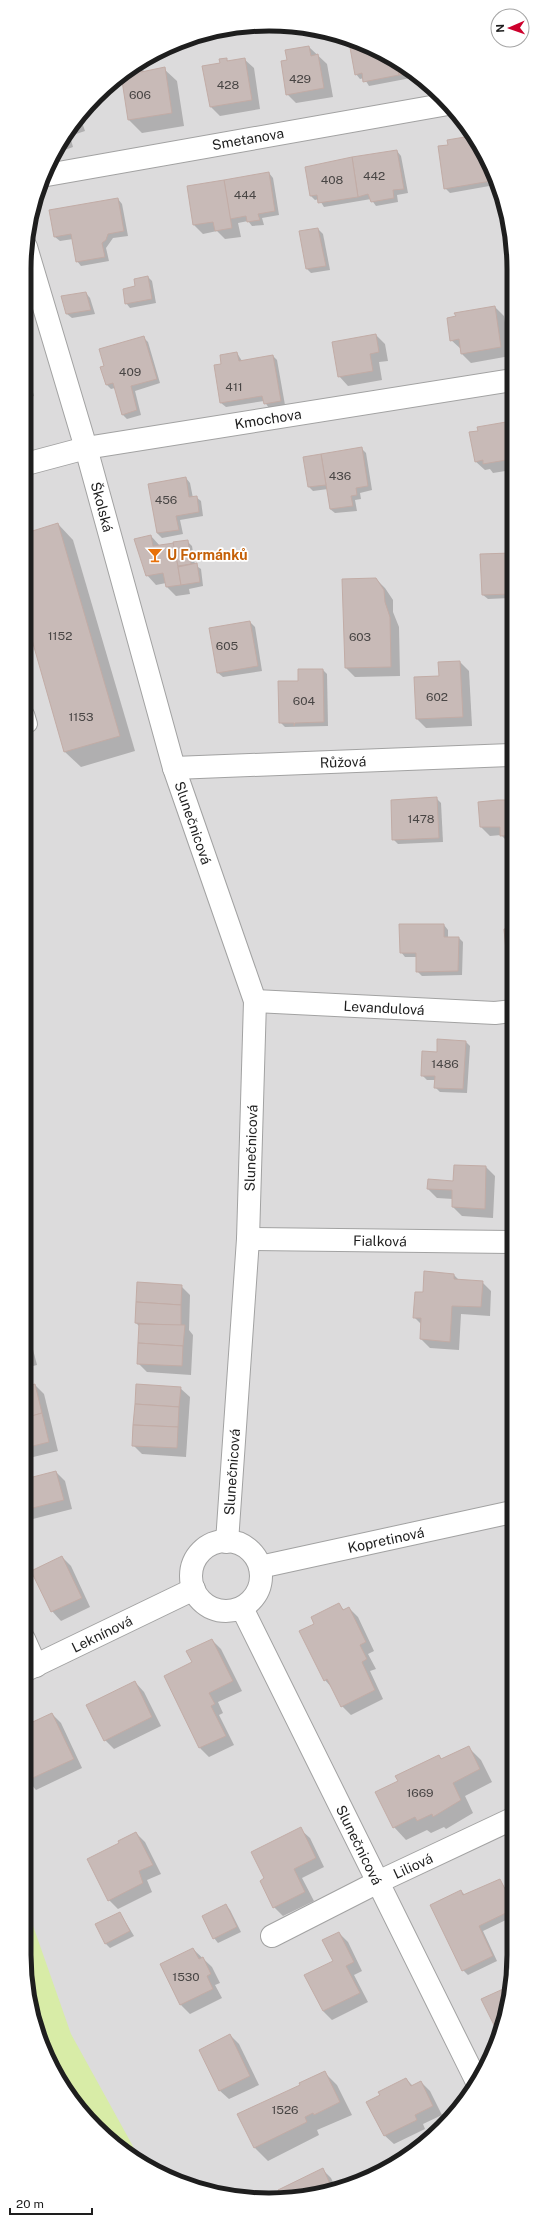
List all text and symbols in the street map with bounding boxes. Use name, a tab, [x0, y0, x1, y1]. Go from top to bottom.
north arrow	[490, 8, 530, 48]
text: N	[494, 24, 506, 33]
house number: 429	[289, 72, 311, 86]
house number: 428	[217, 78, 239, 92]
house number: 606	[129, 88, 151, 102]
street label: Smetanova	[211, 125, 285, 153]
house number: 442	[363, 169, 385, 183]
house number: 408	[321, 173, 344, 187]
house number: 444	[234, 188, 257, 202]
house number: 409	[119, 365, 141, 379]
house number: 411	[225, 380, 243, 394]
street label: Kmochova	[233, 406, 303, 432]
house number: 436	[329, 469, 351, 483]
street label: Školská	[88, 480, 117, 534]
house number: 456	[155, 493, 177, 507]
bar icon: U Formánků	[146, 546, 164, 564]
place label: U Formánků	[167, 547, 247, 563]
house number: 1152	[48, 629, 72, 643]
house number: 603	[349, 630, 371, 644]
house number: 605	[216, 639, 239, 653]
house number: 602	[426, 690, 448, 704]
house number: 604	[293, 694, 316, 708]
house number: 1153	[68, 710, 94, 724]
street label: Růžová	[319, 753, 367, 771]
street label: Slunečnicová	[171, 779, 215, 867]
house number: 1478	[407, 812, 435, 826]
street label: Levandulová	[343, 998, 425, 1018]
house number: 1486	[431, 1057, 459, 1071]
street label: Slunečnicová	[241, 1104, 261, 1192]
street label: Fialková	[353, 1233, 407, 1249]
street label: Slunečnicová	[221, 1428, 243, 1516]
street label: Kopretinová	[346, 1524, 426, 1556]
street label: Leknínová	[69, 1612, 135, 1656]
house number: 1669	[406, 1786, 434, 1800]
street label: Slunečnicová	[333, 1803, 385, 1887]
street label: Liliová	[391, 1850, 435, 1882]
house number: 1530	[172, 1970, 200, 1984]
house number: 1526	[271, 2103, 299, 2117]
scale bar	[10, 2190, 92, 2216]
text: 20 m	[16, 2197, 44, 2211]

